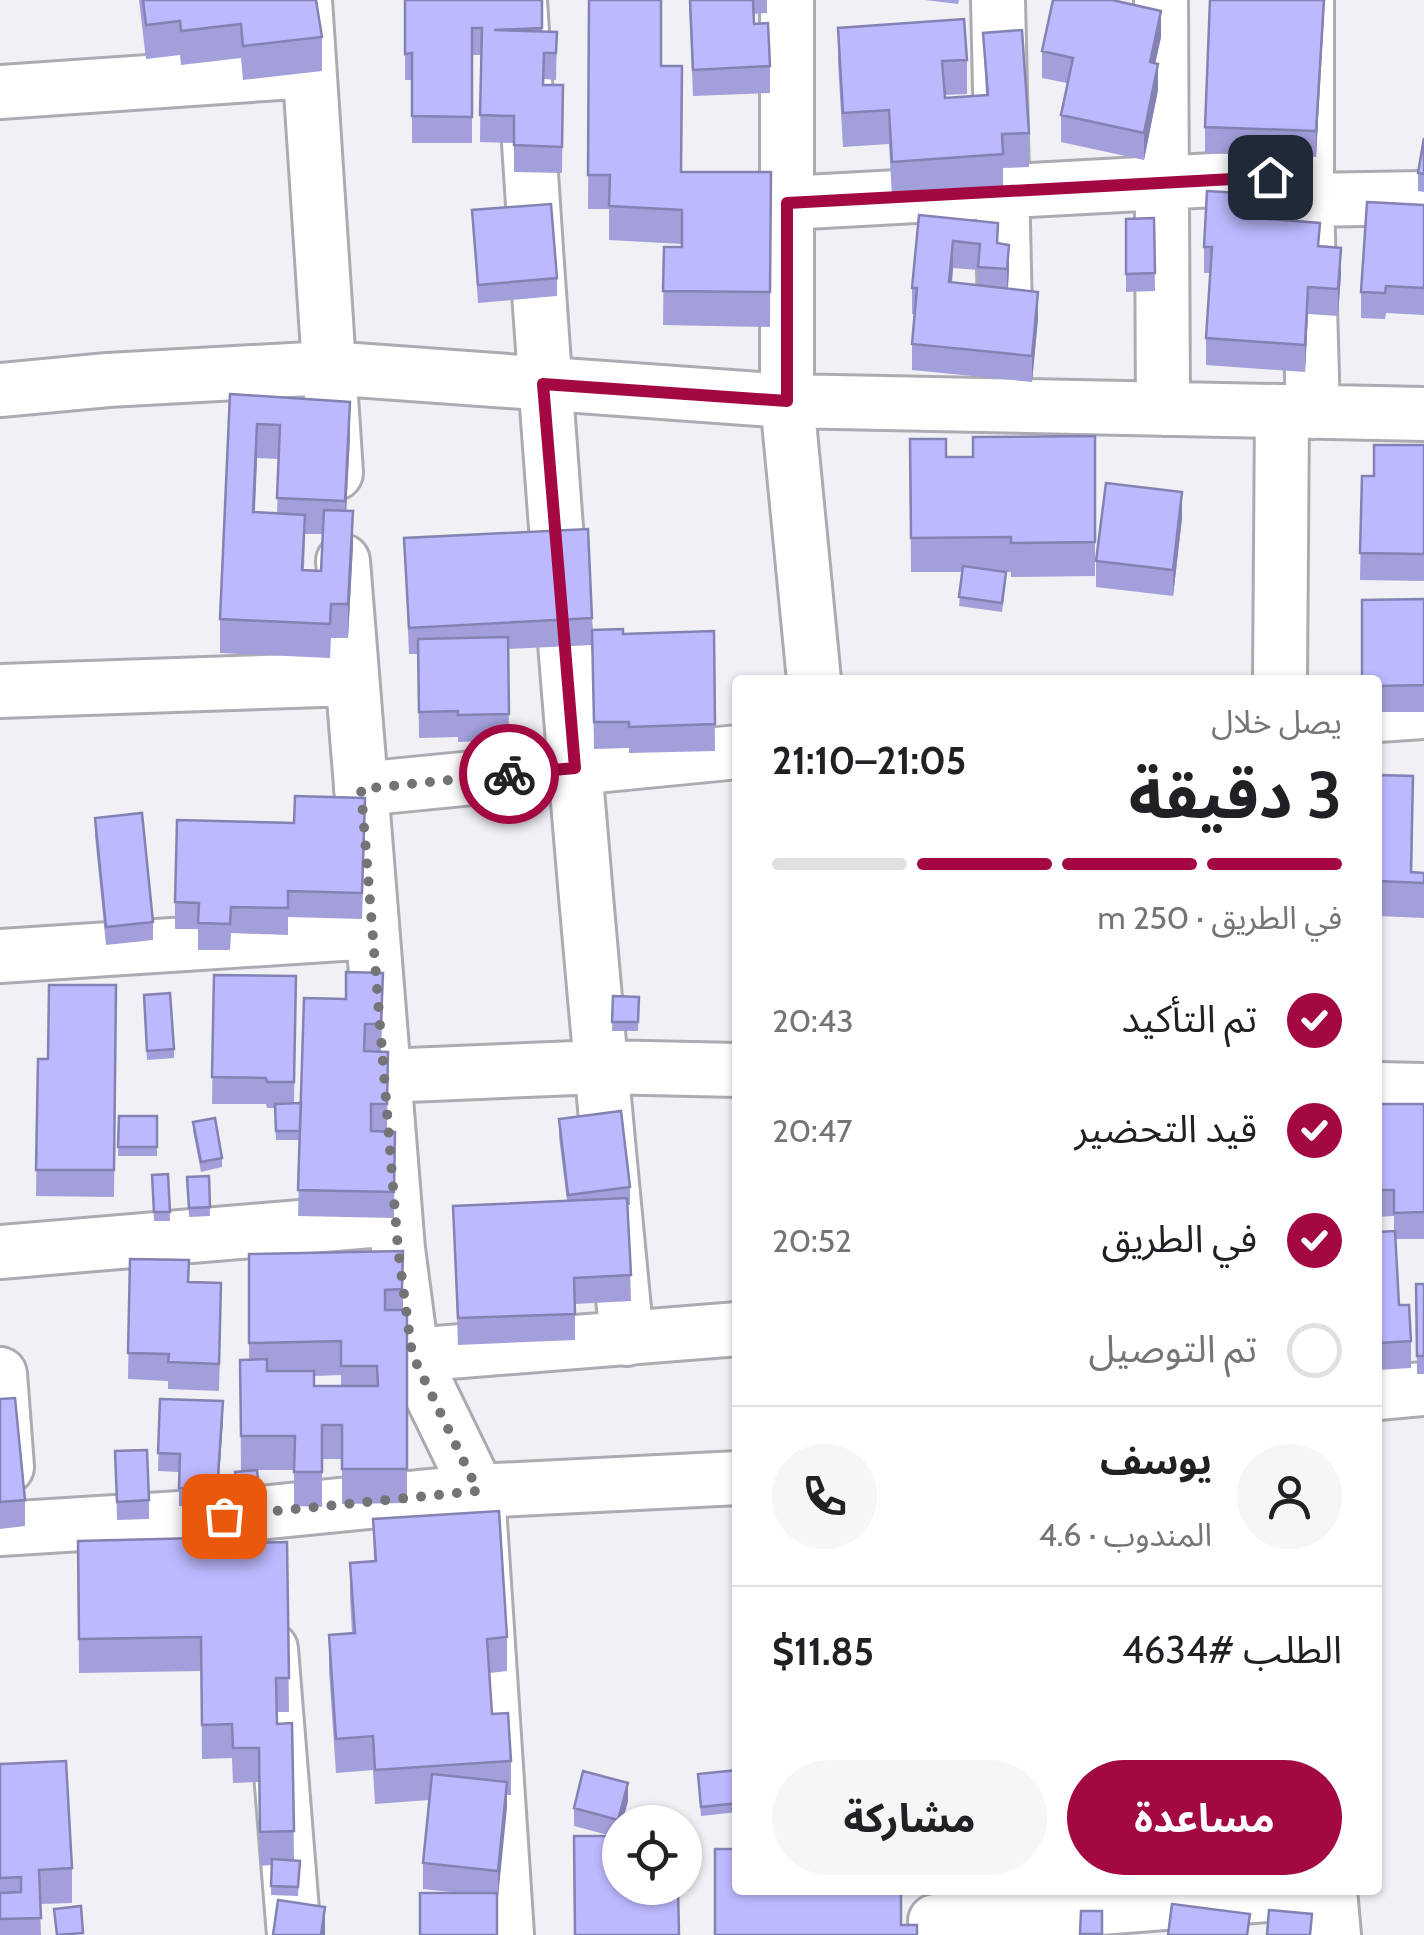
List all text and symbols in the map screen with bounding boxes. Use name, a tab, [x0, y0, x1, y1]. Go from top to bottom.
pin	[1228, 135, 1313, 220]
icon: home	[1243, 150, 1298, 205]
text: يصل خلال	[1211, 702, 1342, 741]
courier	[459, 724, 559, 824]
text: 21:05–21:10	[772, 737, 966, 784]
icon: bike	[482, 747, 537, 802]
text: 3 دقيقة	[1129, 755, 1342, 834]
text: في الطريق · 250 m	[1097, 898, 1342, 937]
icon: check	[1287, 993, 1342, 1048]
text: تم التأكيد	[1122, 995, 1257, 1042]
text: 20:43	[772, 1001, 854, 1040]
icon: check	[1287, 1103, 1342, 1158]
text: قيد التحضير	[1074, 1105, 1257, 1152]
text: 20:47	[772, 1111, 852, 1150]
icon: check	[1287, 1213, 1342, 1268]
text: في الطريق	[1102, 1215, 1257, 1262]
text: 20:52	[772, 1221, 852, 1260]
text: تم التوصيل	[1088, 1325, 1257, 1372]
text: يوسف	[1100, 1437, 1212, 1484]
button: phone	[772, 1444, 877, 1549]
button: person	[1237, 1444, 1342, 1549]
pin	[182, 1474, 267, 1559]
icon: bag	[197, 1489, 252, 1544]
text: المندوب · 4.6	[1039, 1515, 1212, 1554]
text: الطلب #4634	[1122, 1626, 1342, 1673]
text: $11.85	[772, 1628, 874, 1675]
button: مشاركة	[772, 1760, 1047, 1875]
button: مساعدة	[1067, 1760, 1342, 1875]
map controls	[602, 1805, 702, 1905]
button: locate	[602, 1805, 702, 1905]

